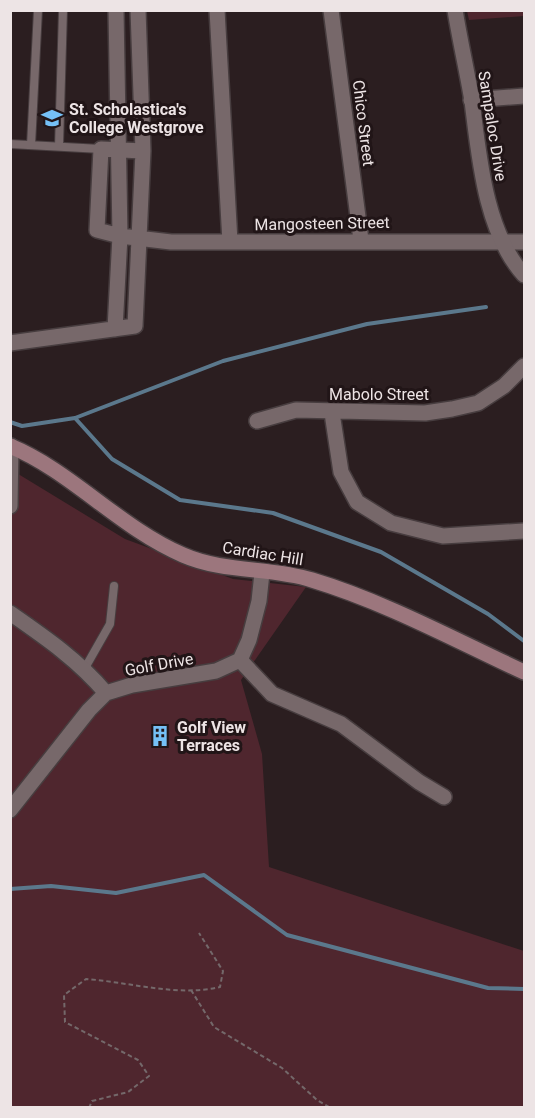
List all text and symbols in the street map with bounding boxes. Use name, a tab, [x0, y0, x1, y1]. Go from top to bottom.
street label: Sampaloc Drive	[474, 70, 511, 182]
street label: Chico Street	[349, 79, 378, 167]
place label: St. Scholastica's College Westgrove	[69, 100, 204, 137]
school or university icon: St. Scholastica's College Westgrove	[40, 106, 64, 130]
street label: Mangosteen Street	[254, 213, 390, 234]
street label: Mabolo Street	[329, 385, 429, 404]
street label: Cardiac Hill	[221, 538, 305, 569]
street label: Golf Drive	[123, 649, 195, 680]
place label: Golf View Terraces	[177, 718, 246, 755]
building icon: Golf View Terraces	[148, 724, 172, 748]

